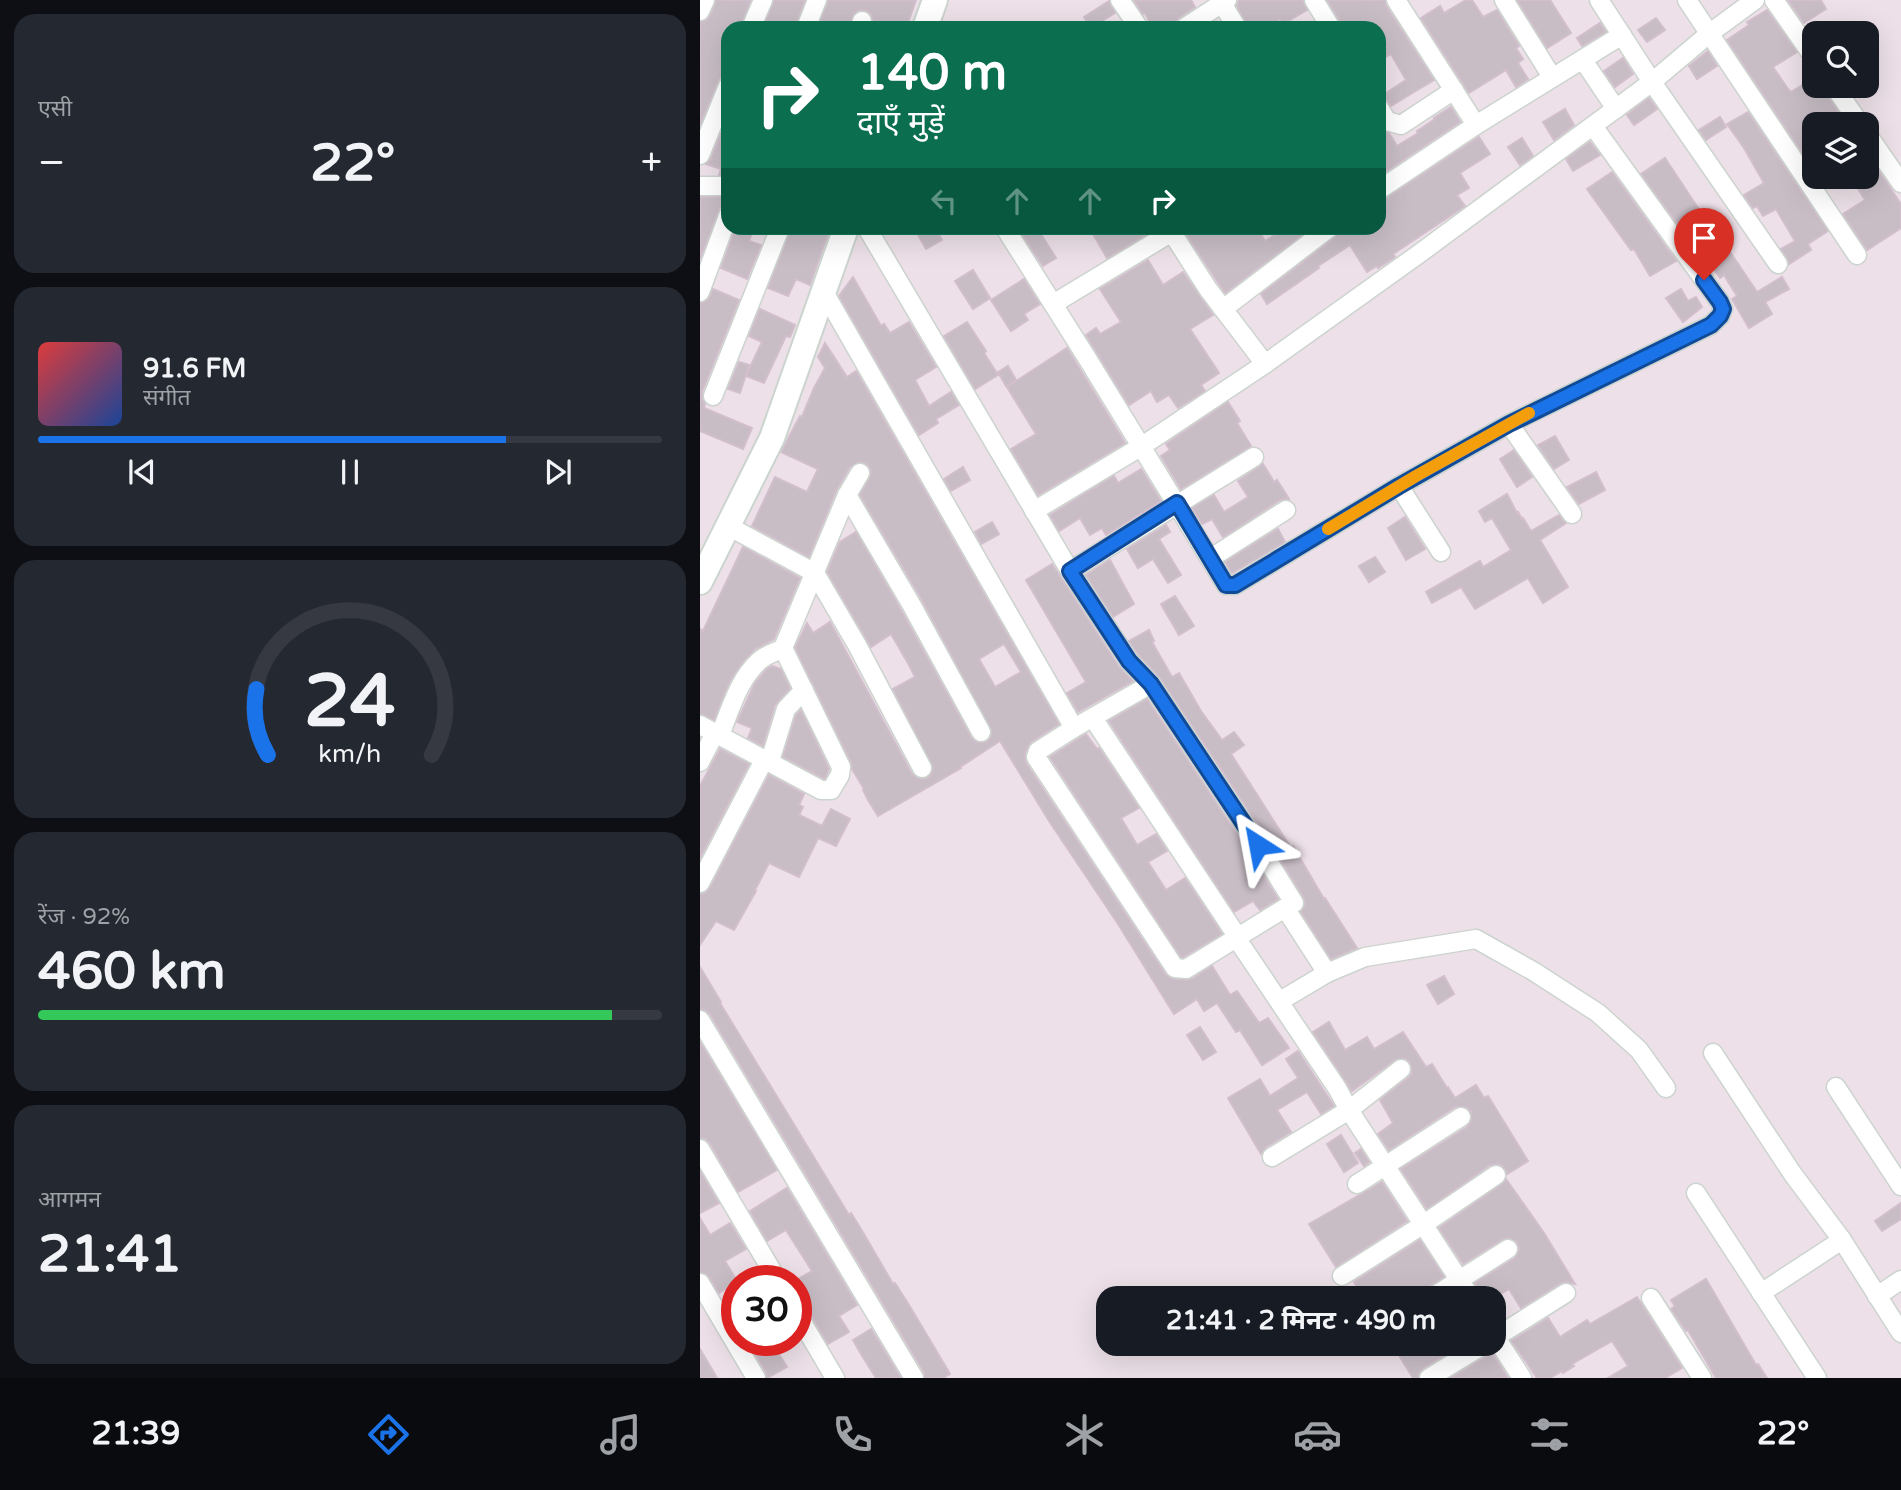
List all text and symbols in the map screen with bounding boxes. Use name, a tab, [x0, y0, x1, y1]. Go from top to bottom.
map controls	[1802, 21, 1879, 189]
button: search	[1802, 21, 1879, 98]
text: 140 m	[857, 44, 1007, 103]
icon: right	[742, 49, 833, 140]
text: एसी	[38, 95, 72, 123]
text: दाएँ मुड़ें	[857, 104, 945, 142]
button: layers	[1802, 112, 1879, 189]
text: 22°	[310, 132, 395, 195]
text: −	[38, 140, 65, 186]
text: +	[641, 140, 662, 186]
icon: left	[925, 182, 963, 220]
icon: ahead	[998, 182, 1036, 220]
icon: ahead	[1071, 182, 1109, 220]
icon: right	[1144, 182, 1182, 220]
pin	[1674, 208, 1734, 280]
icon: arrive	[1685, 219, 1723, 257]
text: 91.6 FM	[143, 353, 246, 384]
text: संगीत	[143, 384, 191, 412]
icon: previous	[123, 453, 161, 491]
icon: pause	[331, 453, 369, 491]
icon: next	[539, 453, 577, 491]
text: 24	[304, 658, 396, 746]
text: km/h	[319, 739, 381, 769]
position arrow	[1221, 808, 1295, 882]
text: रेंज · 92%	[38, 903, 130, 931]
text: 460 km	[38, 940, 226, 1003]
text: आगमन	[38, 1186, 101, 1214]
text: 21:41	[38, 1223, 182, 1286]
speed limit sign: 30	[721, 1265, 812, 1356]
text: 21:41 · 2 मिनट · 490 m	[1166, 1305, 1436, 1336]
icon: directions	[364, 1410, 413, 1459]
icon: music	[596, 1410, 645, 1459]
icon: phone	[828, 1410, 877, 1459]
icon: climate	[1060, 1410, 1109, 1459]
icon: car	[1293, 1410, 1342, 1459]
icon: filters	[1525, 1410, 1574, 1459]
text: 21:39	[92, 1415, 180, 1453]
text: 22°	[1757, 1415, 1809, 1453]

